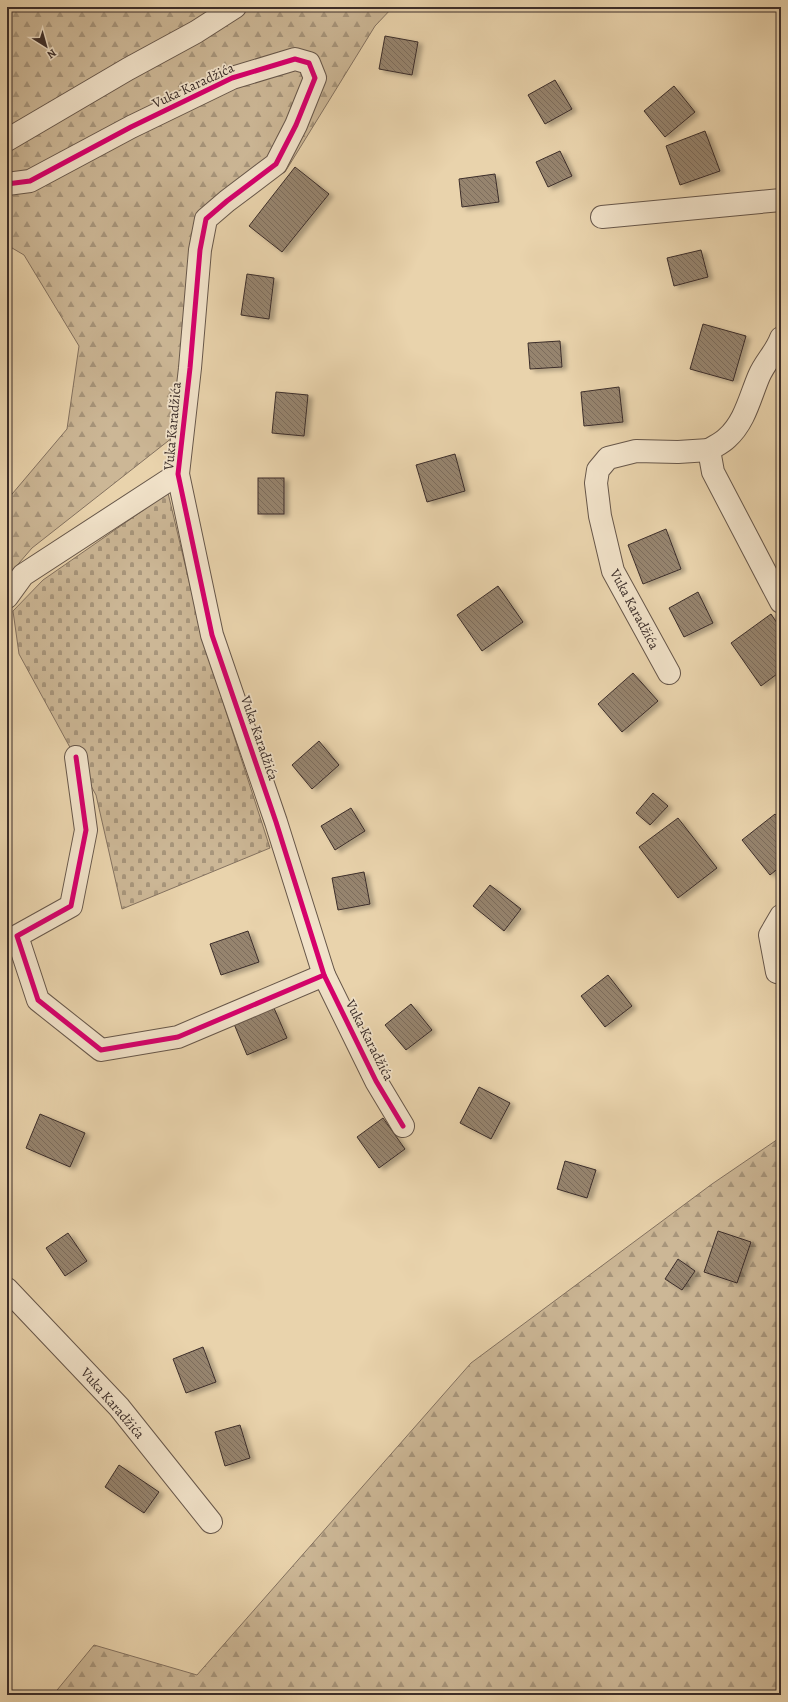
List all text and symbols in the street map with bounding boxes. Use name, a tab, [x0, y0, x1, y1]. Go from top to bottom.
north arrow	[26, 26, 66, 66]
text: N	[44, 45, 59, 62]
street label: Vuka Karadžića	[148, 58, 238, 113]
street label: Vuka Karadžića	[159, 381, 186, 472]
street label: Vuka Karadžića	[605, 565, 664, 653]
street label: Vuka Karadžića	[236, 692, 283, 784]
street label: Vuka Karadžića	[341, 996, 398, 1084]
street label: Vuka Karadžića	[76, 1363, 149, 1443]

